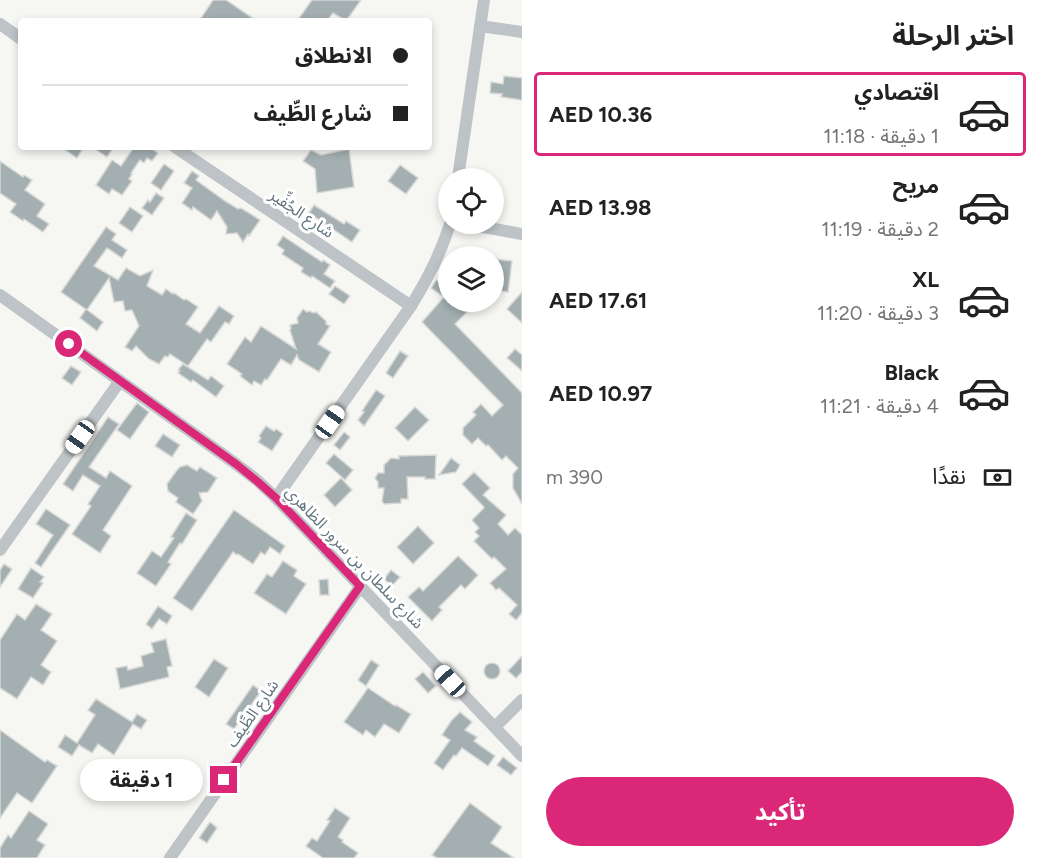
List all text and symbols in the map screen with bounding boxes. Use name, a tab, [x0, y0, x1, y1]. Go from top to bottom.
text: اختر الرحلة	[892, 19, 1014, 52]
text: الانطلاق	[295, 42, 372, 69]
text: اقتصادي	[854, 79, 939, 106]
icon: car	[957, 87, 1011, 141]
text: شارع الطِّيف	[253, 100, 372, 127]
text: AED 10.36	[549, 101, 652, 128]
text: 1 دقيقة · 11:18	[823, 124, 939, 148]
map controls	[438, 168, 504, 312]
button: locate	[438, 168, 504, 234]
text: مريح	[893, 172, 939, 199]
icon: car	[957, 180, 1011, 234]
street label: شارع الجُفِّير	[263, 182, 339, 244]
text: AED 13.98	[549, 194, 652, 221]
text: 2 دقيقة · 11:19	[821, 217, 939, 241]
button: layers	[438, 246, 504, 312]
text: XL	[912, 266, 939, 293]
icon: car	[957, 273, 1011, 327]
text: AED 17.61	[549, 287, 647, 314]
text: 3 دقيقة · 11:20	[817, 301, 939, 325]
route start	[55, 330, 82, 357]
text: Black	[885, 359, 939, 386]
icon: car	[957, 366, 1011, 420]
text: AED 10.97	[549, 380, 652, 407]
text: 4 دقيقة · 11:21	[820, 394, 939, 418]
car	[312, 402, 348, 442]
car	[62, 417, 98, 457]
icon: cash	[981, 461, 1014, 494]
text: نقدًا	[932, 463, 966, 490]
text: 390 m	[546, 465, 603, 489]
street label: شارع سلطان بن سرور الظاهري	[279, 482, 428, 635]
car	[431, 662, 469, 700]
street label: شارع الطِّيف	[222, 676, 285, 752]
callout: 1 دقيقة	[80, 759, 203, 801]
route end	[210, 766, 237, 793]
text: 1 دقيقة	[110, 768, 173, 792]
button: تأكيد	[546, 777, 1014, 846]

